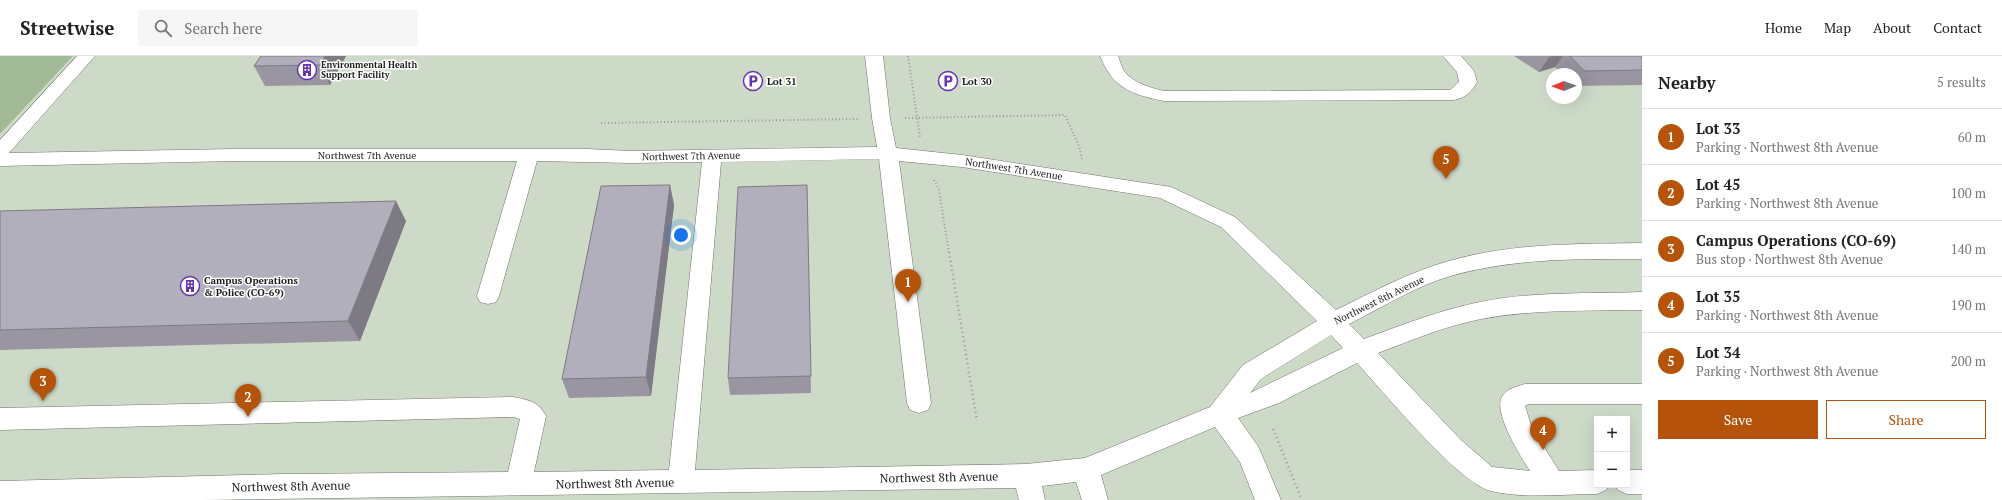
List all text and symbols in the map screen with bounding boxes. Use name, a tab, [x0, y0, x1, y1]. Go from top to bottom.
search box	[138, 10, 418, 46]
text: Streetwise	[20, 15, 114, 40]
icon: search	[152, 17, 174, 39]
text: Search here	[184, 18, 262, 38]
text: Home	[1765, 18, 1802, 37]
text: Map	[1824, 18, 1851, 37]
text: About	[1873, 18, 1911, 37]
text: Contact	[1933, 18, 1982, 37]
building icon: Environmental Health Support Facility	[296, 59, 318, 81]
place label: Environmental Health Support Facility	[321, 59, 417, 81]
north arrow	[1546, 68, 1582, 104]
parking icon: Lot 31	[742, 70, 764, 92]
parking icon: Lot 30	[937, 70, 959, 92]
text: Nearby	[1658, 71, 1716, 94]
text: 5 results	[1937, 73, 1986, 91]
place label: Lot 31	[767, 75, 797, 88]
place label: Lot 30	[962, 75, 992, 88]
text: Lot 33	[1696, 118, 1741, 138]
text: 1	[1667, 128, 1675, 146]
text: 60 m	[1958, 128, 1986, 146]
text: Parking · Northwest 8th Avenue	[1696, 138, 1878, 156]
pin: 5	[1433, 146, 1459, 179]
street label: Northwest 7th Avenue	[318, 149, 416, 162]
street label: Northwest 7th Avenue	[642, 149, 740, 163]
street label: Northwest 7th Avenue	[964, 155, 1064, 183]
text: Lot 45	[1696, 174, 1741, 194]
text: 2	[1667, 184, 1675, 202]
text: 100 m	[1951, 184, 1986, 202]
text: Parking · Northwest 8th Avenue	[1696, 194, 1878, 212]
your location	[671, 225, 691, 245]
text: Campus Operations (CO-69)	[1696, 230, 1896, 250]
text: 3	[1667, 240, 1675, 258]
text: 140 m	[1951, 240, 1986, 258]
text: Bus stop · Northwest 8th Avenue	[1696, 250, 1883, 268]
pin: 1	[895, 269, 921, 302]
street label: Northwest 8th Avenue	[1332, 272, 1426, 328]
place label: Campus Operations & Police (CO-69)	[204, 274, 298, 299]
building icon: Campus Operations & Police (CO-69)	[179, 275, 201, 297]
text: Lot 35	[1696, 286, 1741, 306]
text: 4	[1667, 296, 1675, 314]
text: 190 m	[1951, 296, 1986, 314]
text: Parking · Northwest 8th Avenue	[1696, 306, 1878, 324]
text: Lot 34	[1696, 342, 1741, 362]
text: 5	[1667, 352, 1675, 370]
text: 200 m	[1951, 352, 1986, 370]
text: Parking · Northwest 8th Avenue	[1696, 362, 1878, 380]
pin: 3	[30, 368, 56, 401]
pin: 2	[235, 384, 261, 417]
button: Save	[1658, 400, 1818, 439]
button: Share	[1826, 400, 1986, 439]
map controls	[1594, 416, 1630, 488]
button: +	[1594, 416, 1630, 452]
pin: 4	[1530, 417, 1556, 450]
button: −	[1594, 452, 1630, 488]
street label: Northwest 8th Avenue	[880, 468, 998, 486]
street label: Northwest 8th Avenue	[556, 474, 674, 492]
street label: Northwest 8th Avenue	[232, 477, 350, 495]

